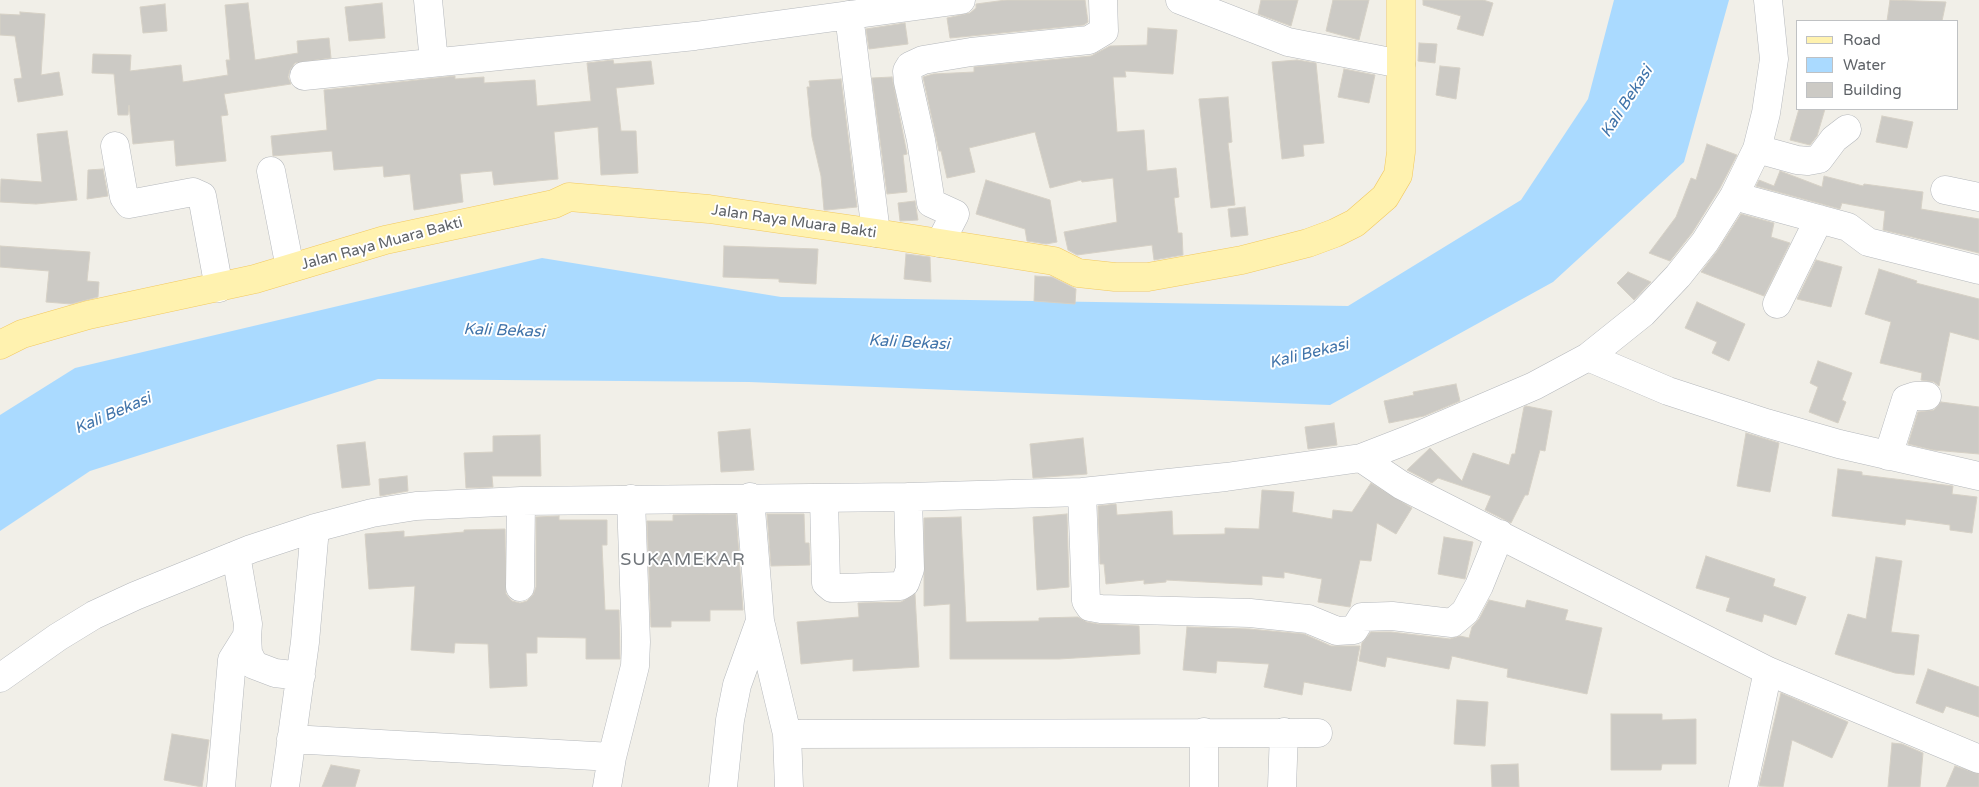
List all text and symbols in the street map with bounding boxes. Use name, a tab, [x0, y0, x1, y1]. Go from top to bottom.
legend	[1796, 20, 1959, 110]
text: Road	[1843, 31, 1881, 49]
text: Water	[1843, 56, 1886, 74]
water label: Kali Bekasi	[1597, 63, 1657, 141]
text: Building	[1843, 81, 1902, 99]
street label: Jalan Raya Muara Bakti	[710, 202, 878, 242]
street label: Jalan Raya Muara Bakti	[299, 214, 465, 274]
water label: Kali Bekasi	[463, 320, 545, 342]
water label: Kali Bekasi	[868, 331, 950, 355]
water label: Kali Bekasi	[1267, 335, 1351, 373]
water label: Kali Bekasi	[72, 389, 154, 439]
district label: SUKAMEKAR	[619, 549, 747, 571]

